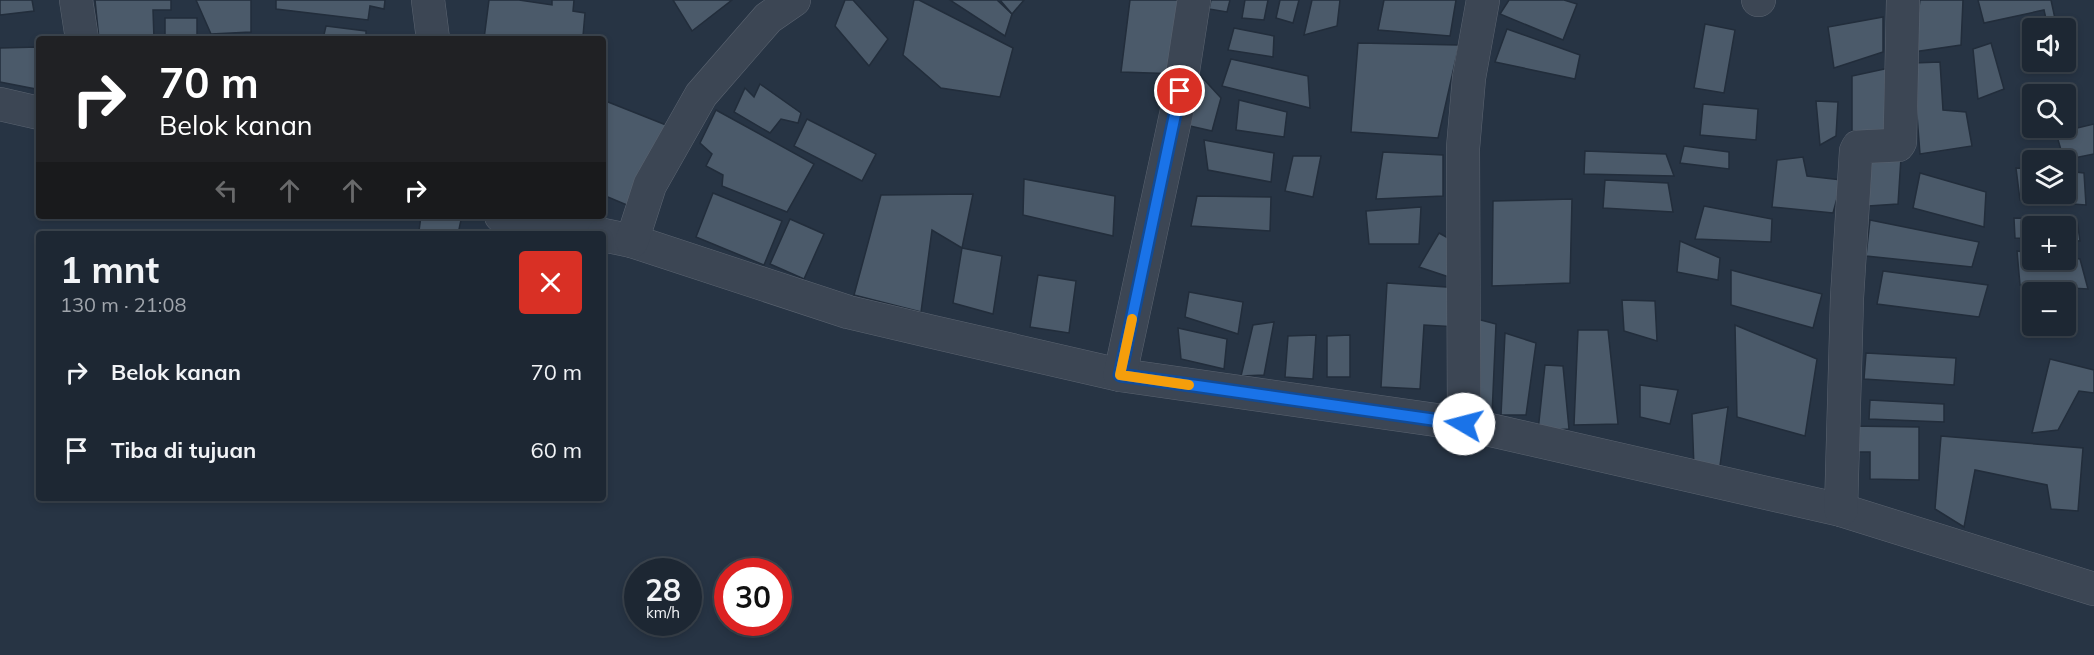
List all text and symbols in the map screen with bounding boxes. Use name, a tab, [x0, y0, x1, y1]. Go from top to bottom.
map controls	[2022, 18, 2076, 336]
button: sound	[2022, 18, 2076, 72]
text: 70 m	[159, 56, 259, 109]
icon: right	[60, 60, 138, 138]
pin	[1154, 65, 1205, 116]
icon: arrive	[1163, 74, 1196, 107]
button: search	[2022, 84, 2076, 138]
text: Belok kanan	[159, 108, 313, 142]
button: layers	[2022, 150, 2076, 204]
icon: left	[210, 174, 243, 207]
icon: ahead	[273, 174, 306, 207]
icon: ahead	[336, 174, 369, 207]
icon: right	[399, 174, 432, 207]
button: +	[2022, 216, 2076, 270]
text: 1 mnt	[60, 247, 159, 292]
button: close	[519, 251, 582, 314]
button: −	[2022, 282, 2076, 336]
text: 130 m · 21:08	[60, 292, 186, 317]
icon: right	[60, 356, 93, 389]
text: Belok kanan	[111, 358, 241, 386]
text: 70 m	[531, 358, 582, 386]
position arrow	[1432, 392, 1496, 456]
icon: arrive	[60, 434, 93, 467]
text: Tiba di tujuan	[111, 436, 256, 464]
text: 60 m	[531, 436, 582, 464]
speed limit sign: 30	[714, 558, 792, 636]
text: 28	[645, 571, 681, 609]
text: km/h	[646, 603, 680, 622]

